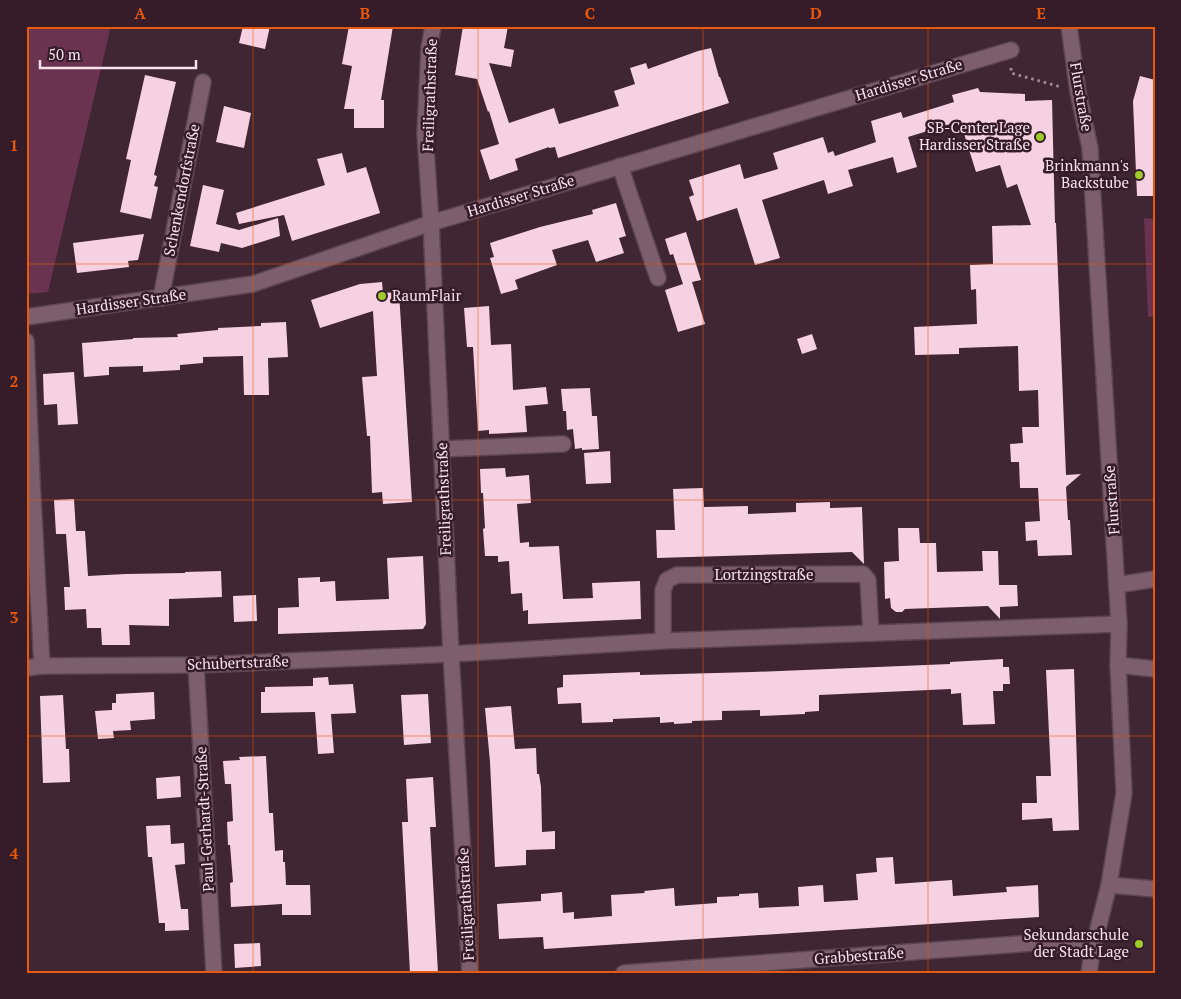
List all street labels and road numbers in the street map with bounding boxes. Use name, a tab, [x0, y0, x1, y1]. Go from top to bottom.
street label: Freiligrathstraße	[417, 38, 441, 152]
street label: Hardisser Straße	[853, 53, 965, 105]
street label: Flurstraße	[1066, 61, 1098, 133]
street label: Schenkendorfstraße	[158, 122, 204, 258]
street label: Hardisser Straße	[465, 169, 577, 221]
street label: Hardisser Straße	[74, 283, 187, 319]
street label: Freiligrathstraße	[431, 442, 455, 556]
street label: Flurstraße	[1099, 465, 1123, 535]
street label: Lortzingstraße	[715, 564, 814, 584]
street label: Schubertstraße	[187, 650, 289, 674]
street label: Paul-Gerhardt-Straße	[190, 746, 218, 892]
street label: Freiligrathstraße	[452, 847, 478, 961]
street label: Grabbestraße	[813, 942, 905, 968]

